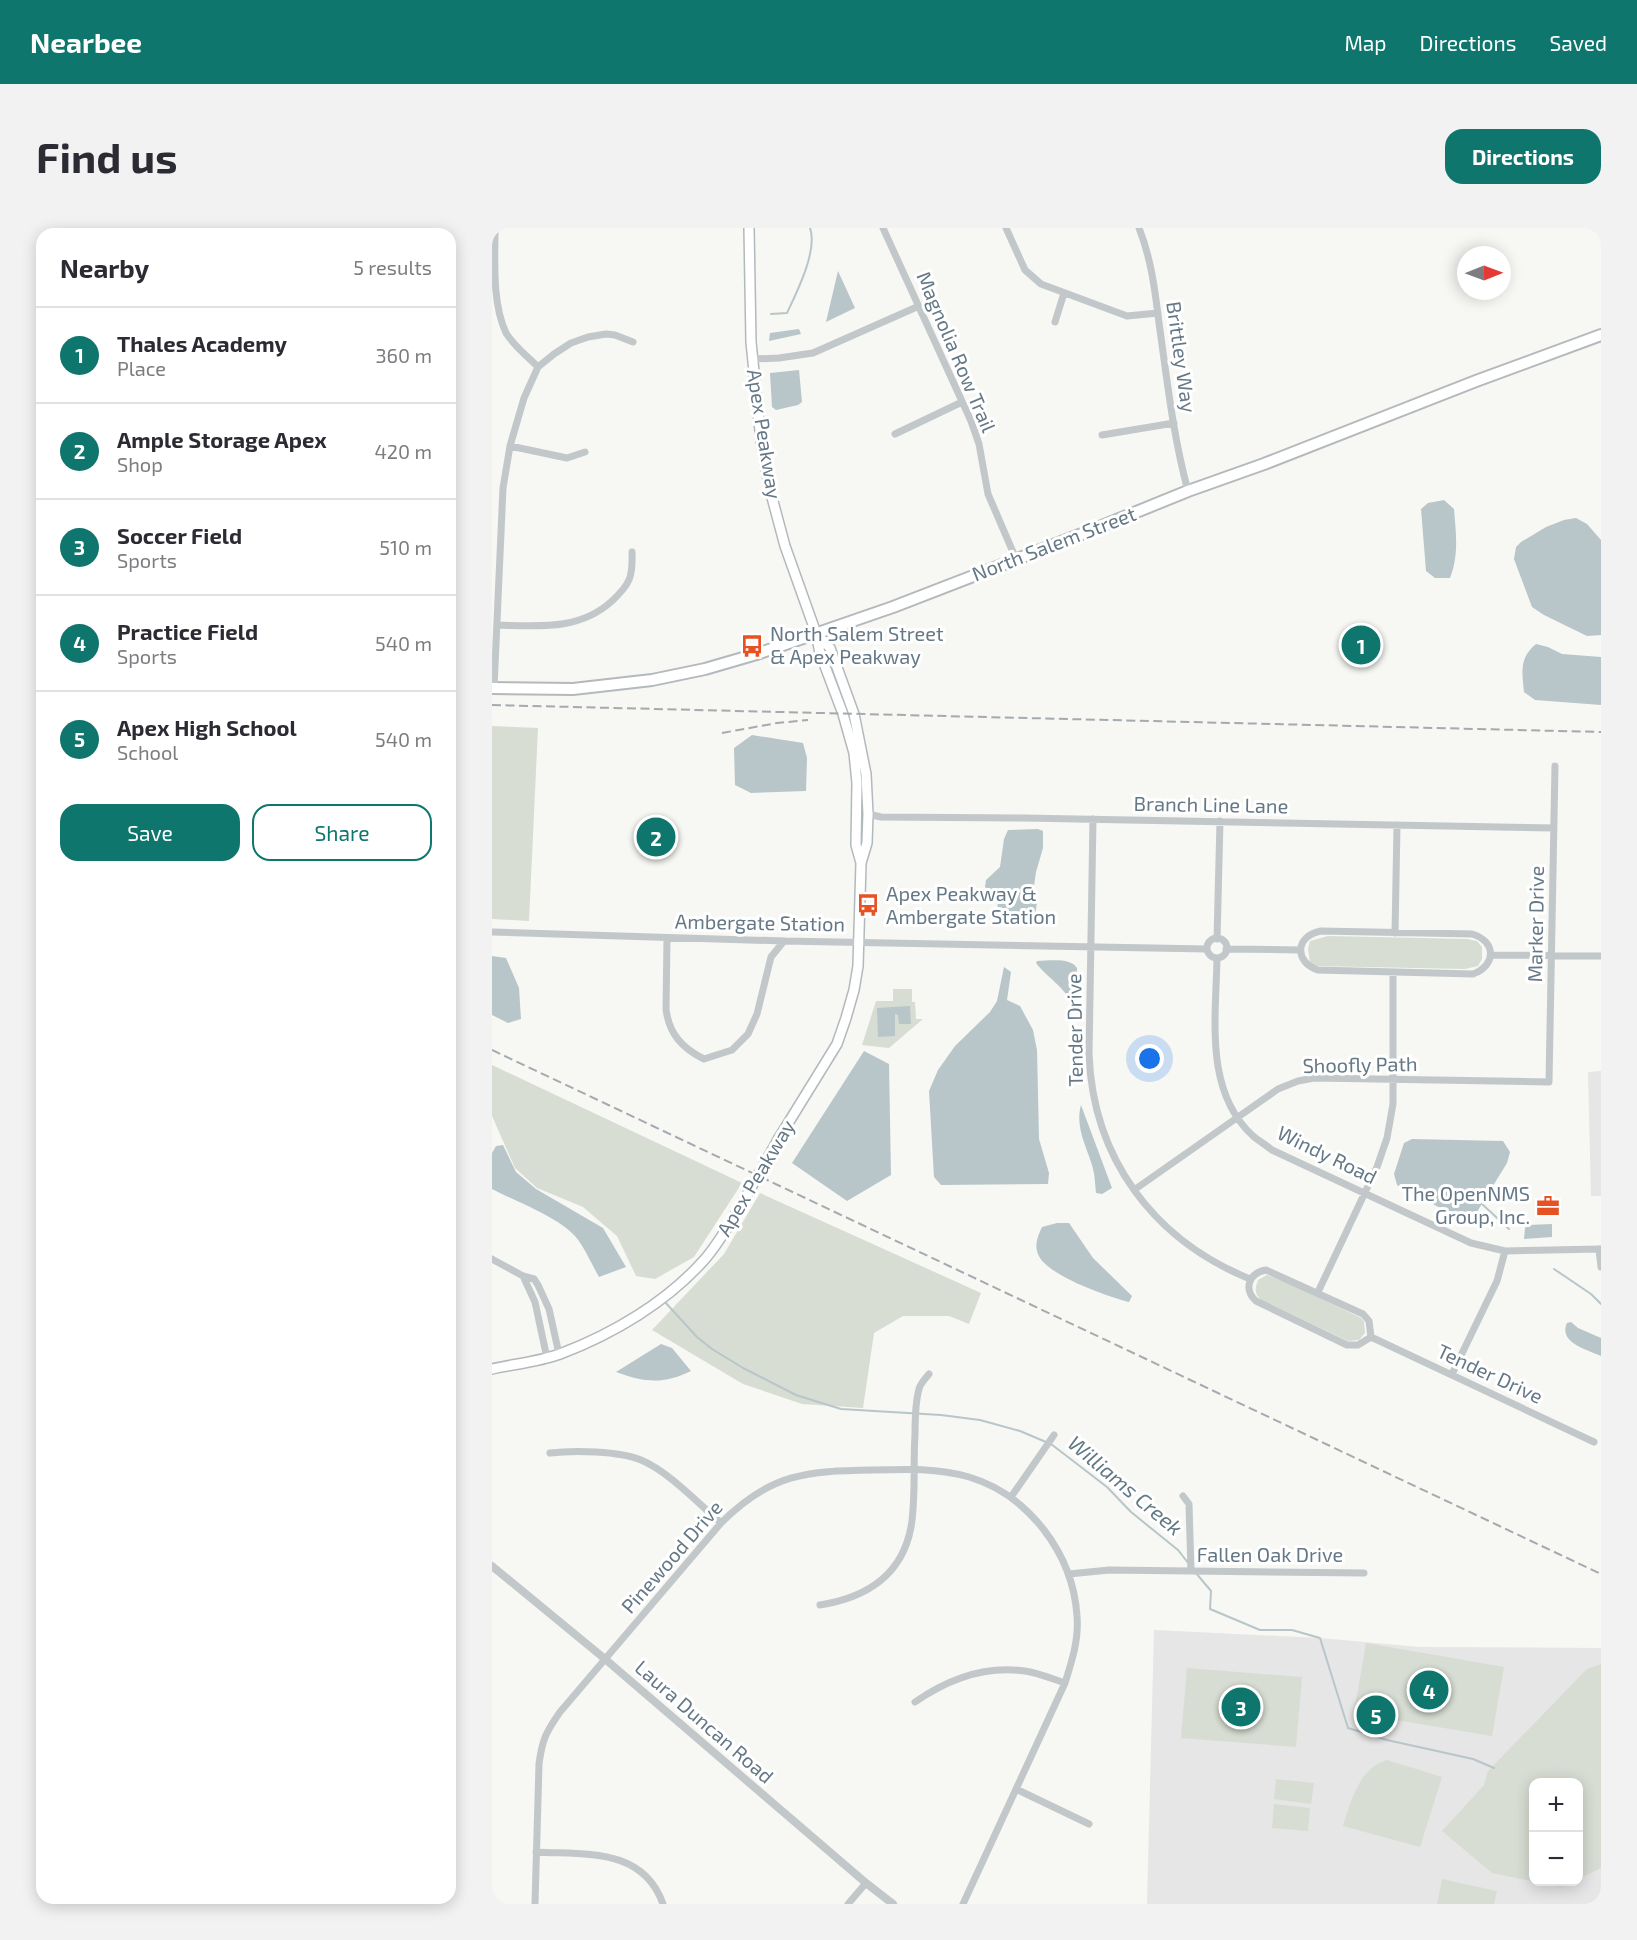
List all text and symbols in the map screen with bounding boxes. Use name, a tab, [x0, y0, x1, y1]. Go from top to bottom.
text: Nearbee	[30, 25, 142, 59]
text: Map	[1344, 30, 1387, 55]
text: Directions	[1420, 30, 1516, 55]
text: Saved	[1549, 30, 1607, 55]
button: Directions	[1445, 129, 1601, 184]
text: Find us	[36, 131, 178, 181]
north arrow	[1457, 246, 1511, 300]
text: Nearby	[60, 252, 149, 283]
text: 5 results	[353, 255, 432, 279]
street label: Magnolia Row Trail	[912, 268, 1002, 436]
street label: Brittley Way	[1162, 300, 1202, 414]
text: Thales Academy	[117, 330, 287, 356]
text: 1	[75, 343, 84, 367]
text: 360 m	[375, 343, 432, 367]
text: Place	[117, 356, 166, 380]
street label: Apex Peakway	[743, 367, 787, 501]
text: Ample Storage Apex	[117, 426, 327, 452]
text: 2	[74, 439, 85, 463]
text: 420 m	[374, 439, 432, 463]
text: Shop	[117, 452, 163, 476]
street label: North Salem Street	[968, 501, 1139, 585]
text: Soccer Field	[117, 522, 242, 548]
text: 3	[74, 535, 85, 559]
text: 510 m	[379, 535, 432, 559]
text: Sports	[117, 548, 177, 572]
text: Practice Field	[117, 618, 258, 644]
place label: North Salem Street & Apex Peakway	[770, 621, 944, 668]
pin: 1	[1342, 622, 1380, 668]
text: 4	[73, 631, 86, 655]
text: 540 m	[375, 631, 432, 655]
bus stop icon: North Salem Street & Apex Peakway	[739, 633, 765, 659]
text: Sports	[117, 644, 177, 668]
text: Apex High School	[117, 714, 297, 740]
text: 5	[74, 727, 85, 751]
text: 540 m	[375, 727, 432, 751]
text: School	[117, 740, 178, 764]
street label: Branch Line Lane	[1134, 791, 1288, 817]
button: Save	[60, 804, 240, 861]
button: Share	[252, 804, 432, 861]
pin: 2	[636, 814, 676, 860]
street label: Marker Drive	[1522, 865, 1548, 983]
place label: Apex Peakway & Ambergate Station	[886, 881, 1056, 928]
bus stop icon: Apex Peakway & Ambergate Station	[855, 892, 881, 918]
street label: Ambergate Station	[675, 909, 845, 935]
street label: Tender Drive	[1061, 973, 1087, 1087]
your location	[1135, 1044, 1164, 1073]
street label: Shoofly Path	[1302, 1051, 1418, 1077]
street label: Apex Peakway	[711, 1115, 799, 1240]
street label: Windy Road	[1274, 1120, 1381, 1188]
place label: The OpenNMS Group, Inc.	[1401, 1181, 1530, 1228]
office icon: The OpenNMS Group, Inc.	[1535, 1193, 1561, 1219]
street label: Tender Drive	[1434, 1338, 1547, 1408]
water label: Williams Creek	[1064, 1430, 1188, 1540]
street label: Pinewood Drive	[616, 1495, 727, 1618]
street label: Fallen Oak Drive	[1197, 1542, 1343, 1566]
street label: Laura Duncan Road	[631, 1655, 779, 1788]
pin: 4	[1410, 1668, 1448, 1712]
pin: 3	[1222, 1684, 1260, 1730]
pin: 5	[1356, 1692, 1396, 1738]
map controls	[1529, 1778, 1583, 1886]
button: +	[1529, 1778, 1583, 1832]
button: −	[1529, 1832, 1583, 1886]

